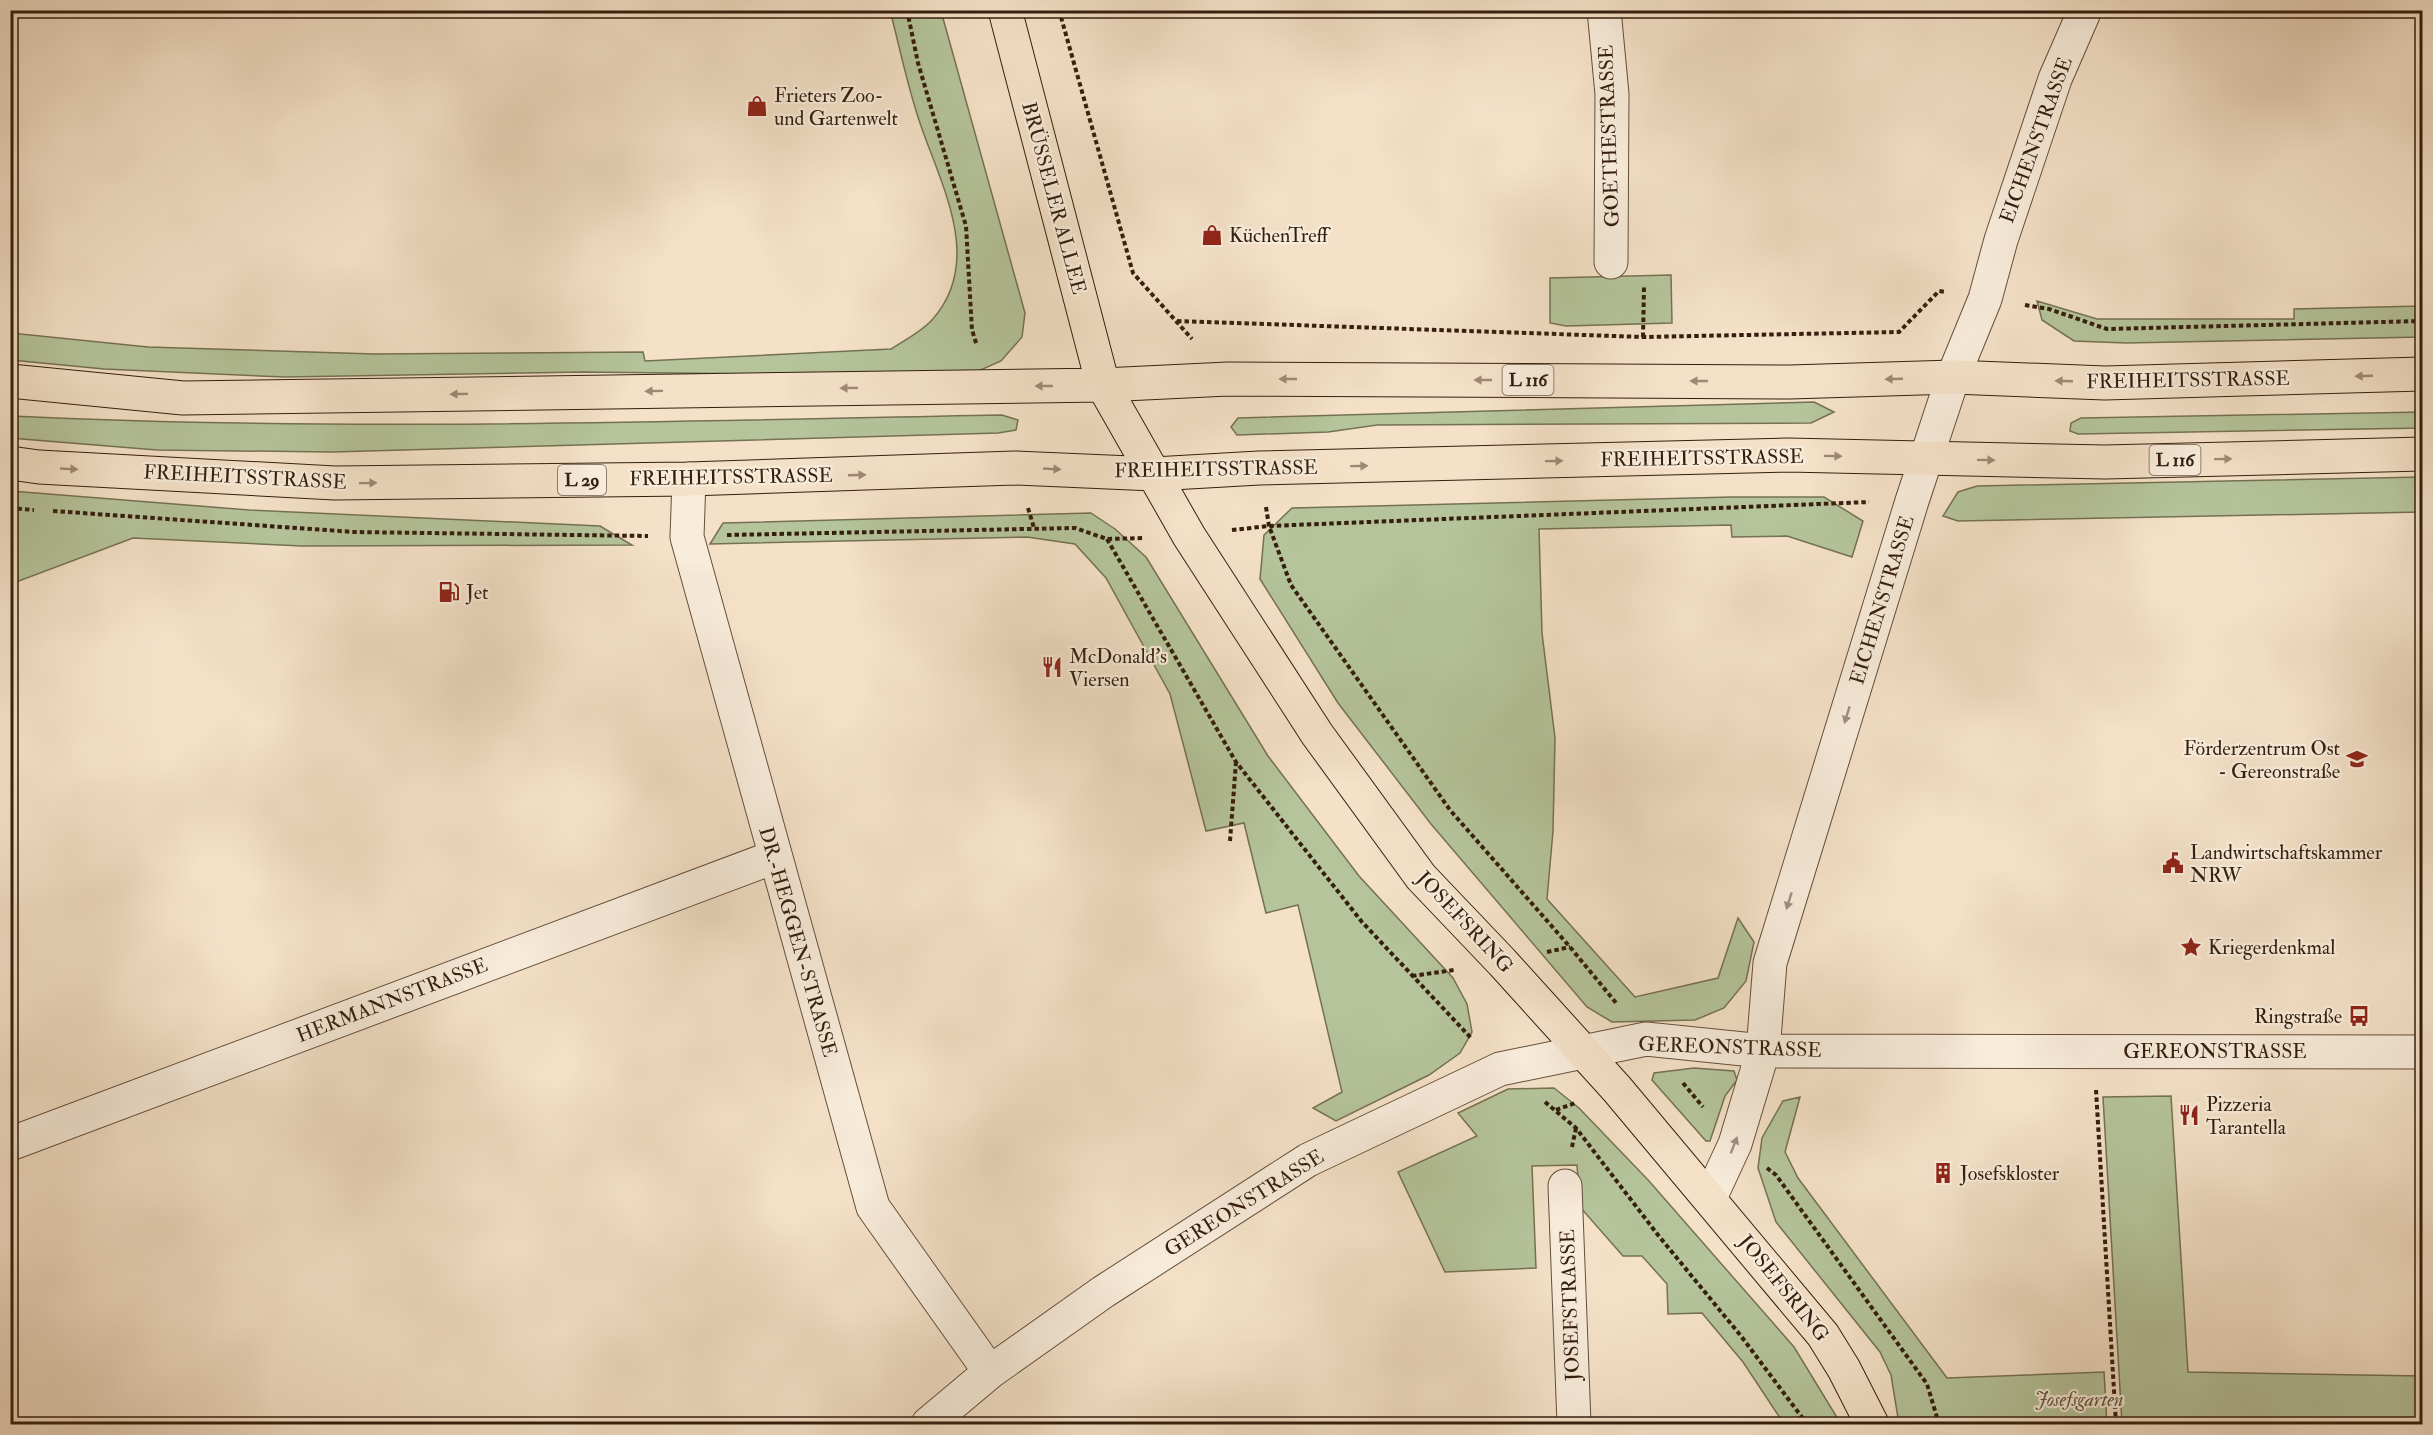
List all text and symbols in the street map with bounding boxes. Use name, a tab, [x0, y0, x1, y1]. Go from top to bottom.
street label: GOETHESTRASSE	[1593, 44, 1625, 228]
street label: EICHENSTRASSE	[1994, 53, 2078, 227]
place label: Frieters Zoo- und Gartenwelt	[774, 83, 899, 131]
shop icon: Frieters Zoo- und Gartenwelt	[745, 94, 769, 118]
street label: BRÜSSELER ALLEE	[1016, 99, 1092, 297]
shop icon: KüchenTreff	[1200, 223, 1224, 247]
place label: KüchenTreff	[1229, 223, 1332, 248]
road number: L 116	[1502, 365, 1553, 395]
street label: FREIHEITSSTRASSE	[2086, 366, 2290, 394]
one-way arrow	[2355, 371, 2374, 380]
one-way arrow	[1279, 374, 1298, 384]
one-way arrow	[1885, 374, 1904, 383]
one-way arrow	[1474, 375, 1493, 385]
one-way arrow	[1690, 376, 1709, 386]
one-way arrow	[2055, 377, 2074, 386]
one-way arrow	[1035, 381, 1054, 391]
one-way arrow	[840, 383, 859, 393]
one-way arrow	[645, 386, 664, 396]
one-way arrow	[450, 389, 469, 399]
street label: FREIHEITSSTRASSE	[1600, 444, 1804, 472]
road number: L 116	[2150, 445, 2200, 475]
one-way arrow	[1824, 451, 1843, 461]
one-way arrow	[2213, 454, 2232, 464]
street label: FREIHEITSSTRASSE	[1114, 455, 1318, 483]
one-way arrow	[1976, 455, 1995, 464]
one-way arrow	[1545, 456, 1564, 466]
street label: FREIHEITSSTRASSE	[143, 459, 347, 495]
one-way arrow	[1350, 461, 1369, 471]
street label: FREIHEITSSTRASSE	[629, 463, 833, 491]
one-way arrow	[59, 464, 78, 473]
road number: L 29	[558, 465, 606, 495]
one-way arrow	[1042, 465, 1061, 474]
one-way arrow	[848, 470, 867, 479]
one-way arrow	[359, 478, 378, 487]
street label: EICHENSTRASSE	[1844, 513, 1920, 687]
fuel station icon: Jet	[437, 580, 461, 604]
place label: Jet	[465, 580, 489, 605]
place label: McDonald's Viersen	[1069, 644, 1167, 692]
restaurant icon: McDonald's Viersen	[1040, 655, 1064, 679]
one-way arrow	[1842, 706, 1851, 724]
place label: Förderzentrum Ost - Gereonstraße	[2183, 736, 2341, 784]
school or university icon: Förderzentrum Ost - Gereonstraße	[2345, 747, 2369, 771]
street label: DR.-HEGGEN-STRASSE	[753, 824, 843, 1060]
place label: Landwirtschaftskammer NRW	[2190, 840, 2383, 888]
public building icon: Landwirtschaftskammer NRW	[2161, 851, 2185, 875]
street label: JOSEFSRING	[1411, 865, 1519, 978]
one-way arrow	[1784, 892, 1793, 910]
place icon: Kriegerdenkmal	[2179, 935, 2203, 959]
place label: Kriegerdenkmal	[2208, 935, 2335, 960]
street label: HERMANNSTRASSE	[293, 952, 491, 1048]
place label: Ringstraße	[2254, 1004, 2342, 1029]
bus stop icon: Ringstraße	[2347, 1004, 2371, 1028]
street label: GEREONSTRASSE	[1638, 1031, 1822, 1063]
street label: GEREONSTRASSE	[2123, 1039, 2307, 1064]
place label: Pizzeria Tarantella	[2206, 1092, 2287, 1140]
restaurant icon: Pizzeria Tarantella	[2177, 1103, 2201, 1127]
one-way arrow	[1729, 1135, 1739, 1153]
street label: GEREONSTRASSE	[1160, 1144, 1328, 1262]
building icon: Josefskloster	[1931, 1161, 1955, 1185]
place label: Josefskloster	[1959, 1161, 2060, 1186]
street label: JOSEFSTRASSE	[1555, 1229, 1585, 1382]
street label: JOSEFSRING	[1733, 1229, 1835, 1347]
park label: Josefsgarten	[2035, 1387, 2123, 1412]

